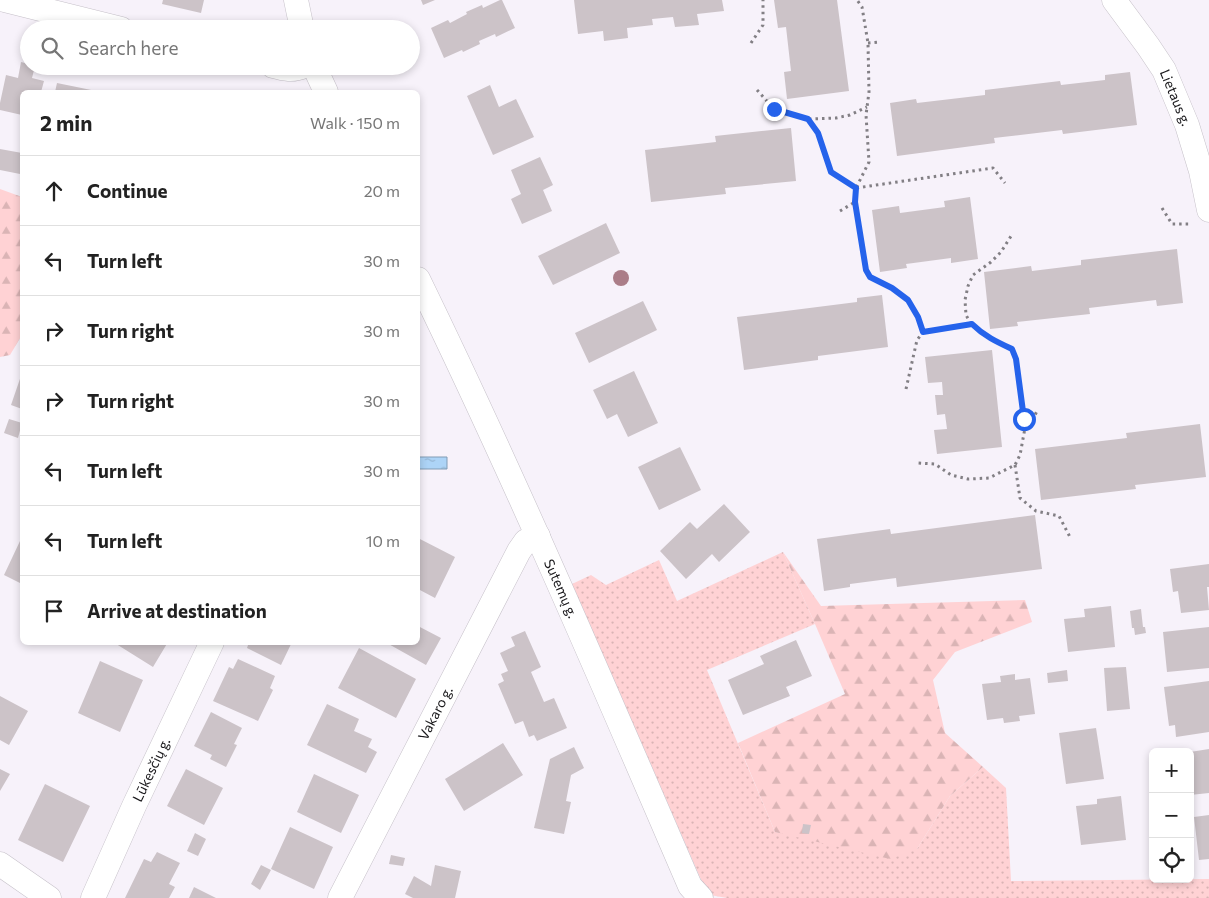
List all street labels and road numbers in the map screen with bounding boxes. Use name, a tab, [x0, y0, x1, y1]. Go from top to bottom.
street label: Lietaus g.	[1157, 67, 1195, 128]
street label: Sutemų g.	[541, 556, 582, 620]
street label: Vakaro g.	[414, 683, 456, 743]
street label: Lūkesčių g.	[128, 735, 173, 804]

